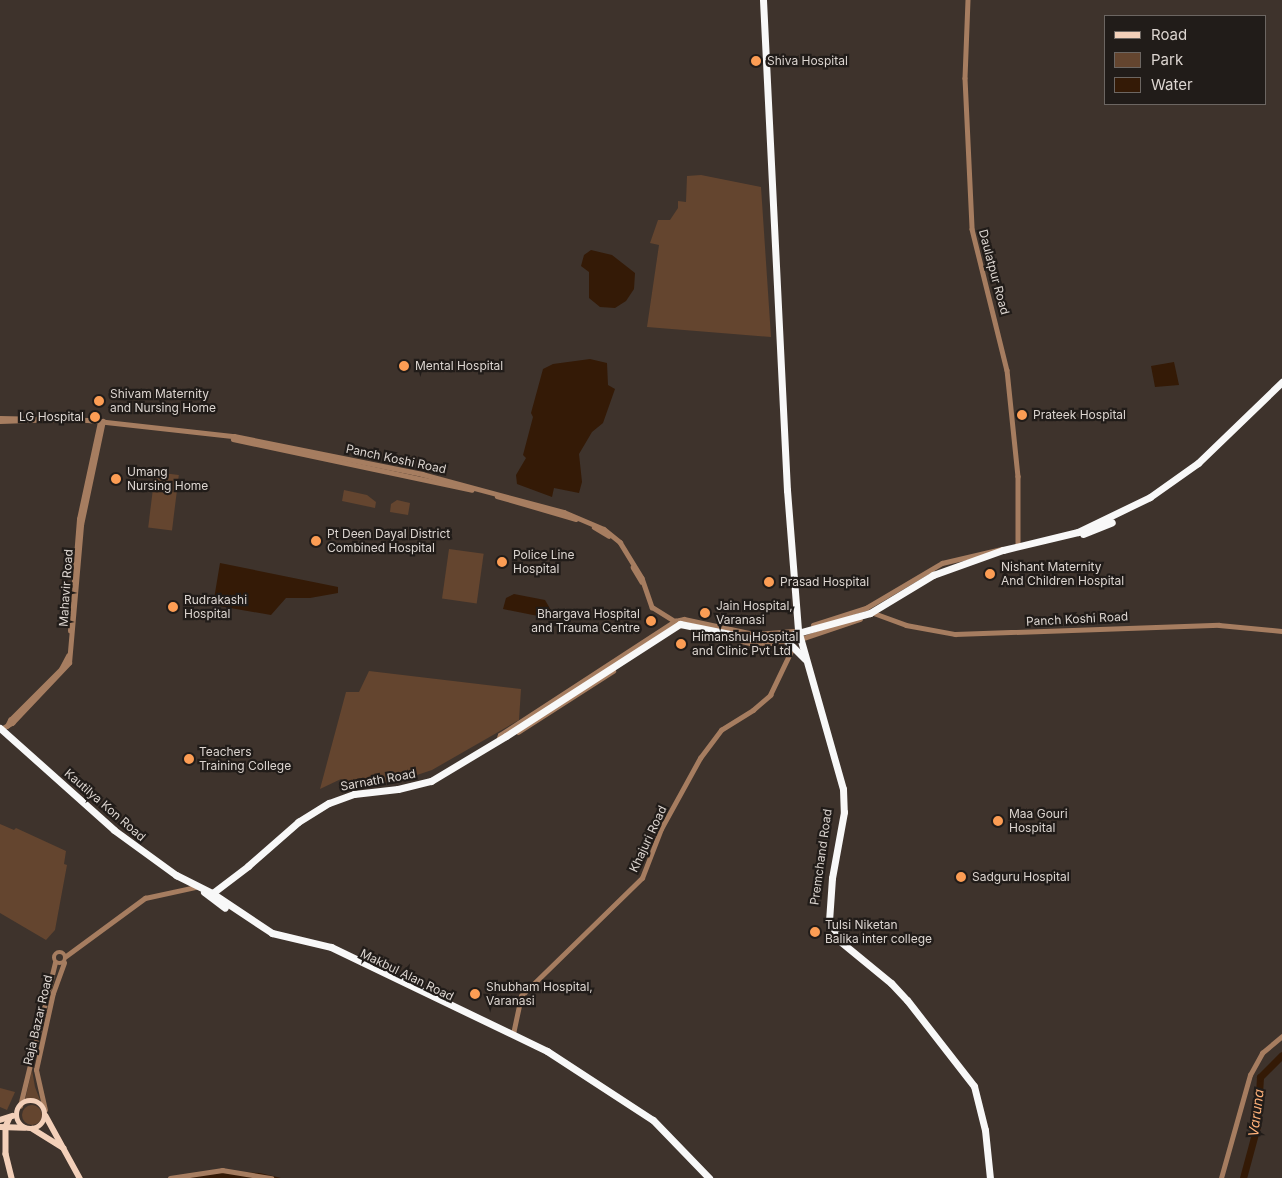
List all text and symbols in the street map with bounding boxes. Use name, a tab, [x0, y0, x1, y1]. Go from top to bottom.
legend	[1104, 15, 1267, 105]
text: Road	[1151, 25, 1187, 44]
text: Park	[1151, 50, 1183, 69]
marker: Shiva Hospital	[749, 54, 763, 68]
place label: Shiva Hospital	[767, 54, 848, 68]
text: Water	[1151, 75, 1193, 94]
street label: Daulatpur Road	[976, 228, 1012, 316]
marker: Mental Hospital	[397, 359, 411, 373]
place label: Mental Hospital	[415, 359, 503, 373]
place label: Shivam Maternity and Nursing Home	[110, 387, 216, 415]
marker: Shivam Maternity and Nursing Home	[92, 394, 106, 408]
marker: Prateek Hospital	[1015, 408, 1029, 422]
place label: Prateek Hospital	[1033, 408, 1126, 422]
place label: LG Hospital	[19, 410, 84, 424]
marker: LG Hospital	[88, 410, 102, 424]
street label: Panch Koshi Road	[344, 441, 448, 477]
place label: Umang Nursing Home	[127, 465, 208, 493]
marker: Umang Nursing Home	[109, 472, 123, 486]
place label: Pt Deen Dayal District Combined Hospital	[327, 527, 450, 555]
marker: Pt Deen Dayal District Combined Hospital	[309, 534, 323, 548]
place label: Police Line Hospital	[513, 548, 575, 576]
street label: Mahavir Road	[56, 549, 76, 627]
marker: Police Line Hospital	[495, 555, 509, 569]
place label: Nishant Maternity And Children Hospital	[1001, 560, 1124, 588]
marker: Nishant Maternity And Children Hospital	[983, 567, 997, 581]
marker: Prasad Hospital	[762, 575, 776, 589]
place label: Prasad Hospital	[780, 575, 869, 589]
place label: Rudrakashi Hospital	[184, 593, 247, 621]
place label: Jain Hospital, Varanasi	[716, 599, 793, 627]
marker: Rudrakashi Hospital	[166, 600, 180, 614]
marker: Jain Hospital, Varanasi	[698, 606, 712, 620]
place label: Bhargava Hospital and Trauma Centre	[531, 607, 640, 635]
street label: Panch Koshi Road	[1026, 609, 1128, 629]
marker: Bhargava Hospital and Trauma Centre	[644, 614, 658, 628]
place label: Himanshu Hospital and Clinic Pvt Ltd	[692, 630, 798, 658]
marker: Himanshu Hospital and Clinic Pvt Ltd	[674, 637, 688, 651]
place label: Teachers Training College	[199, 745, 291, 773]
marker: Teachers Training College	[183, 753, 195, 765]
street label: Kautilya Kon Road	[62, 766, 148, 844]
street label: Sarnath Road	[339, 766, 417, 794]
street label: Khajuri Road	[626, 803, 670, 875]
place label: Maa Gouri Hospital	[1009, 807, 1068, 835]
street label: Premchand Road	[807, 808, 835, 906]
marker: Maa Gouri Hospital	[991, 814, 1005, 828]
marker: Sadguru Hospital	[954, 870, 968, 884]
place label: Sadguru Hospital	[972, 870, 1070, 884]
place label: Tulsi Niketan Balika inter college	[825, 918, 932, 946]
marker: Tulsi Niketan Balika inter college	[809, 926, 821, 938]
street label: Makbul Alan Road	[358, 946, 456, 1004]
street label: Raja Bazar Road	[21, 973, 55, 1067]
place label: Shubham Hospital, Varanasi	[486, 980, 593, 1008]
marker: Shubham Hospital, Varanasi	[468, 987, 482, 1001]
water label: Varuna	[1245, 1088, 1267, 1138]

